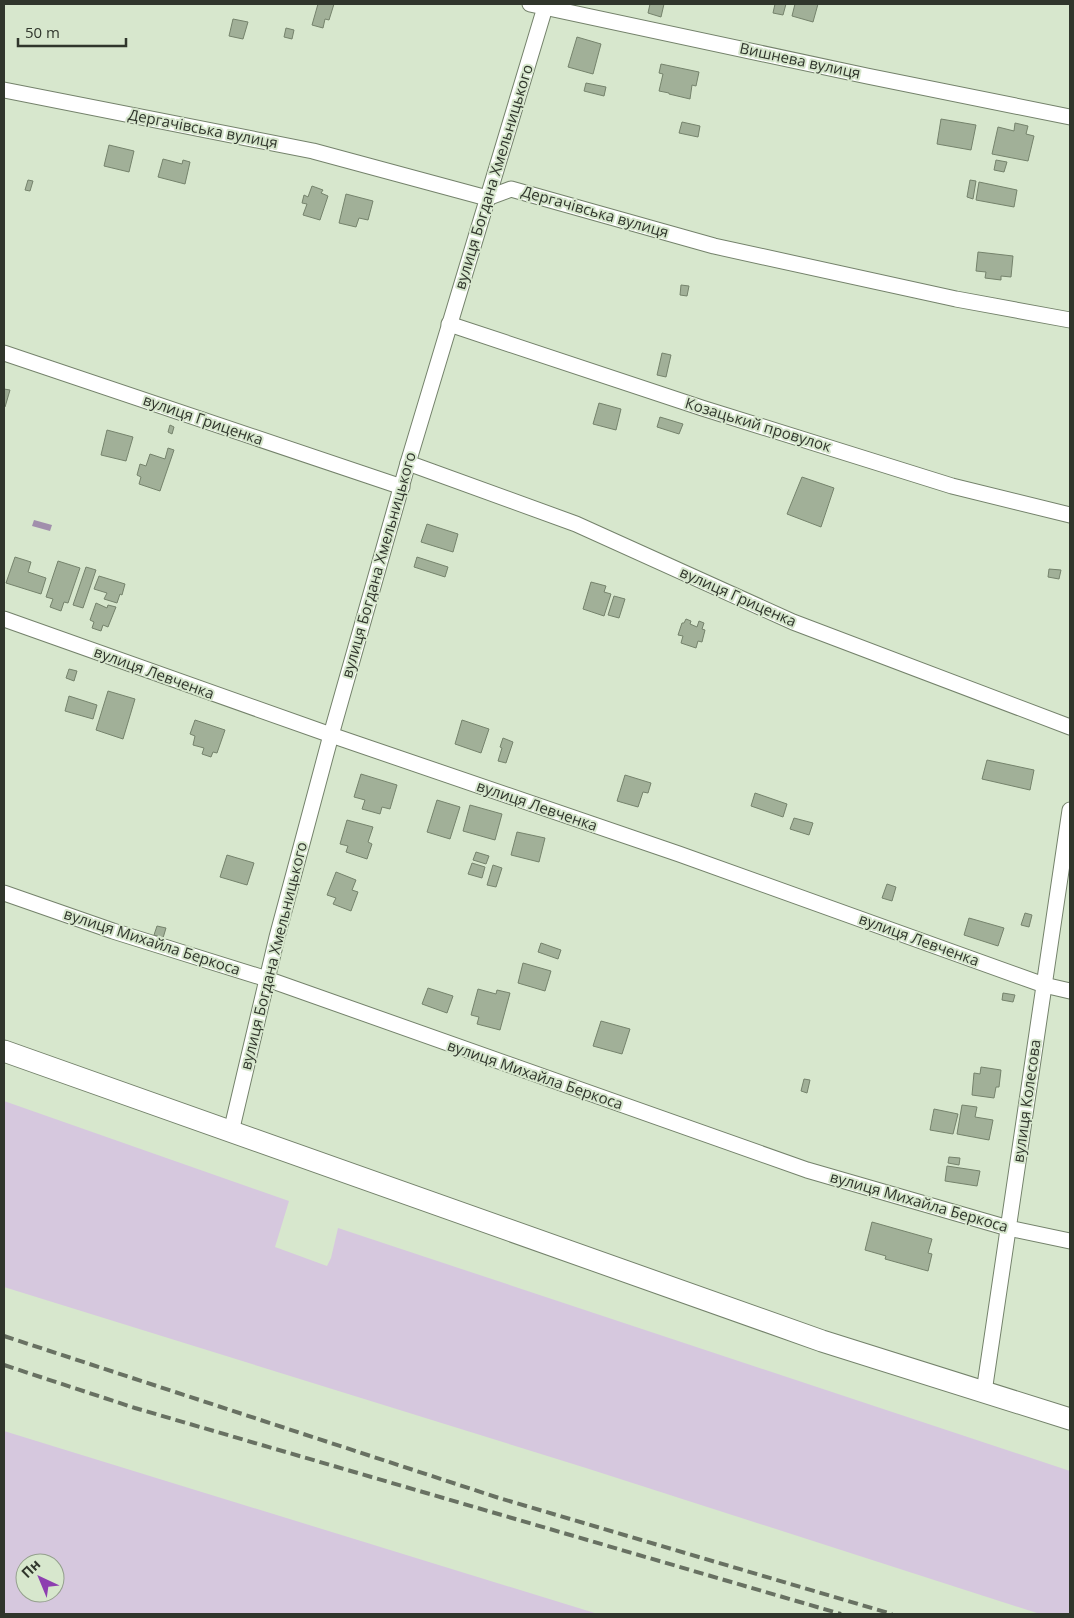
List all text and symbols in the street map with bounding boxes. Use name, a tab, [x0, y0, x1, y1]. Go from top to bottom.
scale bar	[18, 15, 125, 47]
text: 50 m	[25, 22, 60, 42]
street label: Вишнева вулиця	[738, 37, 863, 83]
street label: вулиця Богдана Хмельницького	[449, 62, 537, 292]
street label: Дергачівська вулиця	[127, 104, 280, 152]
street label: Дергачівська вулиця	[519, 180, 671, 242]
street label: вулиця Гриценка	[141, 389, 266, 449]
street label: Козацький провулок	[683, 392, 834, 456]
street label: вулиця Богдана Хмельницького	[336, 449, 420, 680]
street label: вулиця Гриценка	[677, 561, 800, 631]
street label: вулиця Левченка	[91, 641, 217, 703]
street label: вулиця Левченка	[474, 775, 600, 835]
street label: вулиця Богдана Хмельницького	[235, 840, 311, 1072]
street label: вулиця Михайла Беркоса	[61, 903, 243, 979]
street label: вулиця Левченка	[856, 908, 982, 970]
street label: вулиця Михайла Беркоса	[445, 1035, 626, 1114]
street label: вулиця Колесова	[1007, 1038, 1045, 1164]
street label: вулиця Михайла Беркоса	[828, 1166, 1011, 1236]
north arrow	[15, 1553, 65, 1603]
text: Пн	[17, 1555, 44, 1582]

